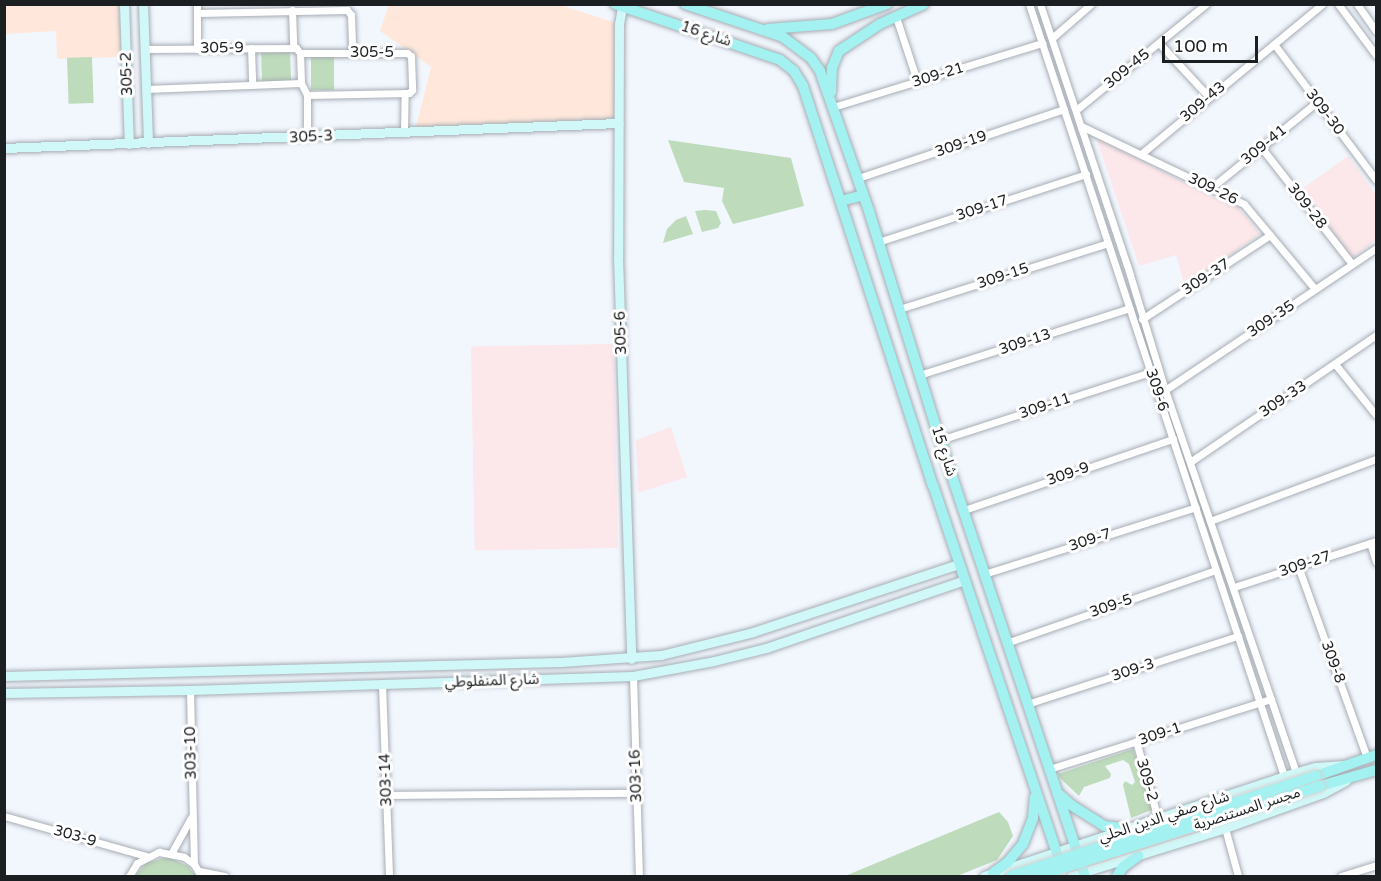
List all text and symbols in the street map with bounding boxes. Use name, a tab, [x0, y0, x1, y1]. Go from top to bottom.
street label: شارع 16	[679, 17, 733, 51]
scale bar	[1165, 24, 1261, 62]
text: 100 m	[1173, 35, 1228, 57]
street label: 305-9	[200, 39, 244, 57]
street label: 305-5	[350, 44, 394, 62]
street label: 309-45	[1101, 45, 1153, 93]
street label: 305-2	[117, 52, 137, 96]
street label: 309-21	[910, 59, 966, 91]
street label: 309-43	[1177, 78, 1229, 126]
street label: 309-30	[1302, 85, 1348, 139]
street label: 309-41	[1238, 121, 1290, 169]
street label: 305-3	[289, 127, 333, 147]
street label: 309-19	[933, 127, 989, 161]
street label: 309-26	[1185, 169, 1241, 209]
street label: 309-28	[1284, 179, 1330, 233]
street label: 309-17	[954, 191, 1010, 225]
street label: 309-37	[1179, 255, 1233, 299]
street label: 309-15	[975, 259, 1031, 293]
street label: 309-35	[1244, 297, 1298, 341]
street label: 305-6	[611, 311, 631, 355]
street label: 309-13	[997, 325, 1053, 359]
street label: 309-6	[1142, 366, 1172, 414]
street label: 309-33	[1256, 377, 1310, 421]
street label: 309-11	[1017, 389, 1073, 423]
street label: شارع 15	[927, 424, 961, 478]
street label: 309-9	[1044, 458, 1092, 490]
street label: 309-7	[1067, 525, 1113, 555]
street label: 309-27	[1277, 547, 1333, 581]
street label: 309-5	[1087, 590, 1135, 622]
street label: 309-8	[1317, 638, 1349, 686]
street label: 309-3	[1109, 655, 1157, 685]
street label: شارع المنفلوطي	[444, 670, 540, 692]
street label: 309-1	[1136, 719, 1184, 749]
street label: 303-10	[182, 726, 200, 780]
street label: 303-16	[626, 749, 646, 803]
street label: 303-14	[376, 753, 396, 807]
street label: 309-2	[1132, 756, 1162, 804]
street label: مجسر المستنصرية	[1191, 783, 1303, 835]
street label: شارع صفي الدين الحلي	[1096, 787, 1232, 847]
street label: 303-9	[51, 821, 99, 851]

